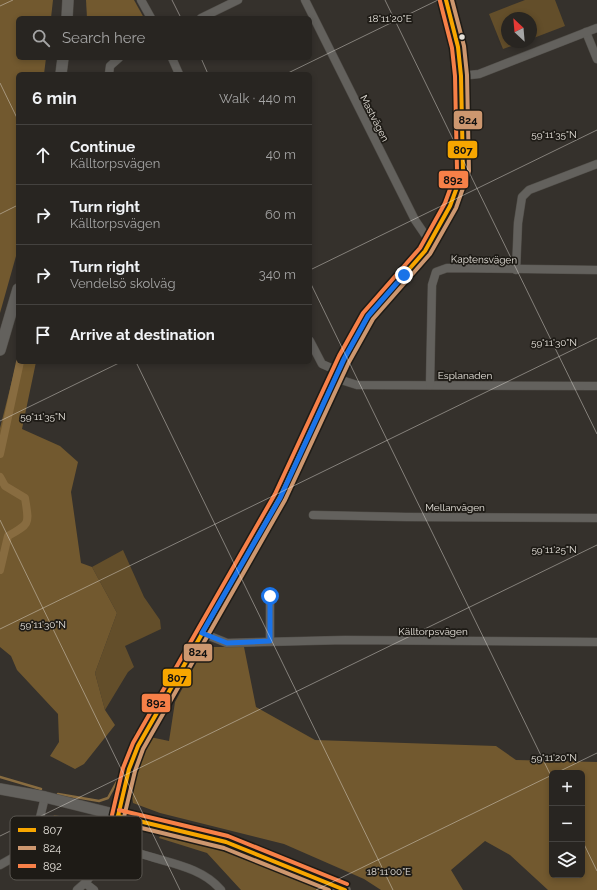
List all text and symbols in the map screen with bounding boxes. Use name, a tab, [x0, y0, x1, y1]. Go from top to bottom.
north arrow	[501, 12, 537, 48]
text: 18°11'20"E	[368, 13, 412, 24]
search box	[16, 16, 312, 60]
icon: search	[30, 27, 52, 49]
text: Search here	[62, 29, 145, 47]
unlabelled marker	[457, 32, 467, 42]
text: 6 min	[32, 88, 77, 108]
text: Walk · 440 m	[219, 91, 296, 106]
street label: Mastvägen	[358, 93, 391, 144]
line badge: 824	[453, 110, 483, 130]
text: 824	[458, 114, 478, 127]
text: 59°11'35"N	[531, 129, 577, 140]
text: Continue	[70, 138, 135, 156]
line badge: 807	[447, 140, 478, 159]
icon: ahead	[32, 144, 54, 166]
text: 807	[453, 144, 474, 157]
text: 40 m	[266, 147, 296, 162]
text: Källtorpsvägen	[70, 156, 160, 171]
line badge: 892	[438, 170, 469, 189]
text: 892	[443, 174, 463, 187]
text: Turn right	[70, 198, 140, 216]
icon: right	[32, 204, 54, 226]
text: 60 m	[265, 207, 296, 222]
text: Källtorpsvägen	[70, 216, 160, 231]
street label: Kaptensvägen	[451, 253, 517, 266]
text: Turn right	[70, 258, 140, 276]
icon: right	[32, 264, 54, 286]
route end	[395, 266, 413, 284]
text: 340 m	[259, 267, 296, 282]
text: Vendelsö skolväg	[70, 276, 176, 291]
icon: arrive	[32, 324, 54, 346]
text: Arrive at destination	[70, 326, 215, 344]
text: 59°11'30"N	[531, 337, 577, 348]
street label: Esplanaden	[438, 370, 492, 381]
text: 59°11'35"N	[20, 411, 66, 422]
street label: Mellanvägen	[425, 502, 485, 513]
text: 59°11'25"N	[531, 544, 577, 555]
route start	[261, 587, 279, 605]
text: 59°11'30"N	[20, 619, 66, 630]
street label: Källtorpsvägen	[398, 626, 468, 637]
line badge: 824	[183, 643, 213, 662]
text: 824	[188, 646, 208, 659]
line badge: 807	[162, 668, 192, 687]
text: 807	[167, 672, 188, 685]
line badge: 892	[141, 693, 171, 713]
text: 892	[146, 697, 166, 710]
text: 59°11'20"N	[531, 752, 577, 763]
map controls	[549, 770, 585, 878]
button: +	[549, 770, 585, 806]
button: −	[549, 806, 585, 842]
legend	[10, 816, 142, 880]
text: 807	[43, 824, 62, 837]
text: 824	[43, 842, 61, 855]
button: layers	[549, 842, 585, 878]
text: 892	[43, 860, 62, 873]
text: 18°11'00"E	[367, 866, 411, 877]

